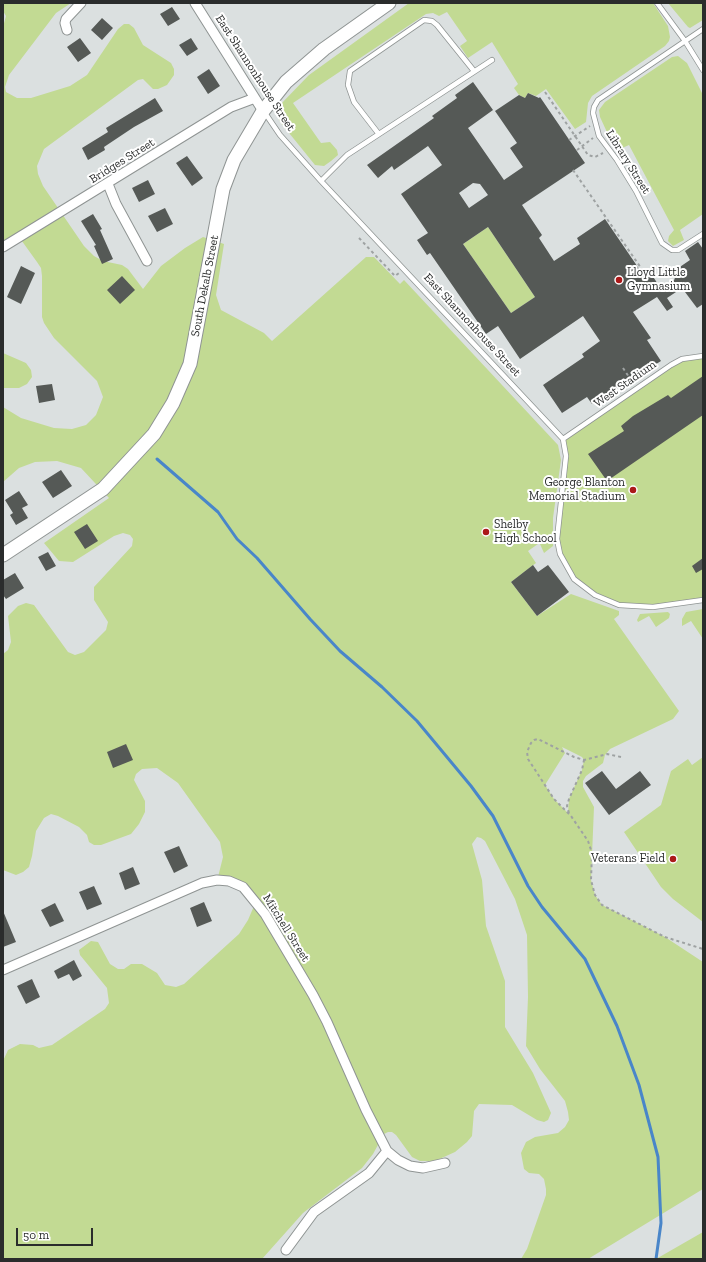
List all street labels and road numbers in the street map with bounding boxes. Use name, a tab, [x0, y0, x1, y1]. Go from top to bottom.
street label: East Shannonhouse Street	[212, 12, 298, 134]
street label: Library Street	[603, 127, 653, 197]
street label: Bridges Street	[87, 135, 157, 187]
street label: South Dekalb Street	[188, 234, 222, 338]
street label: East Shannonhouse Street	[420, 270, 524, 380]
street label: West Stadium	[591, 357, 659, 411]
street label: Mitchell Street	[259, 892, 313, 964]

